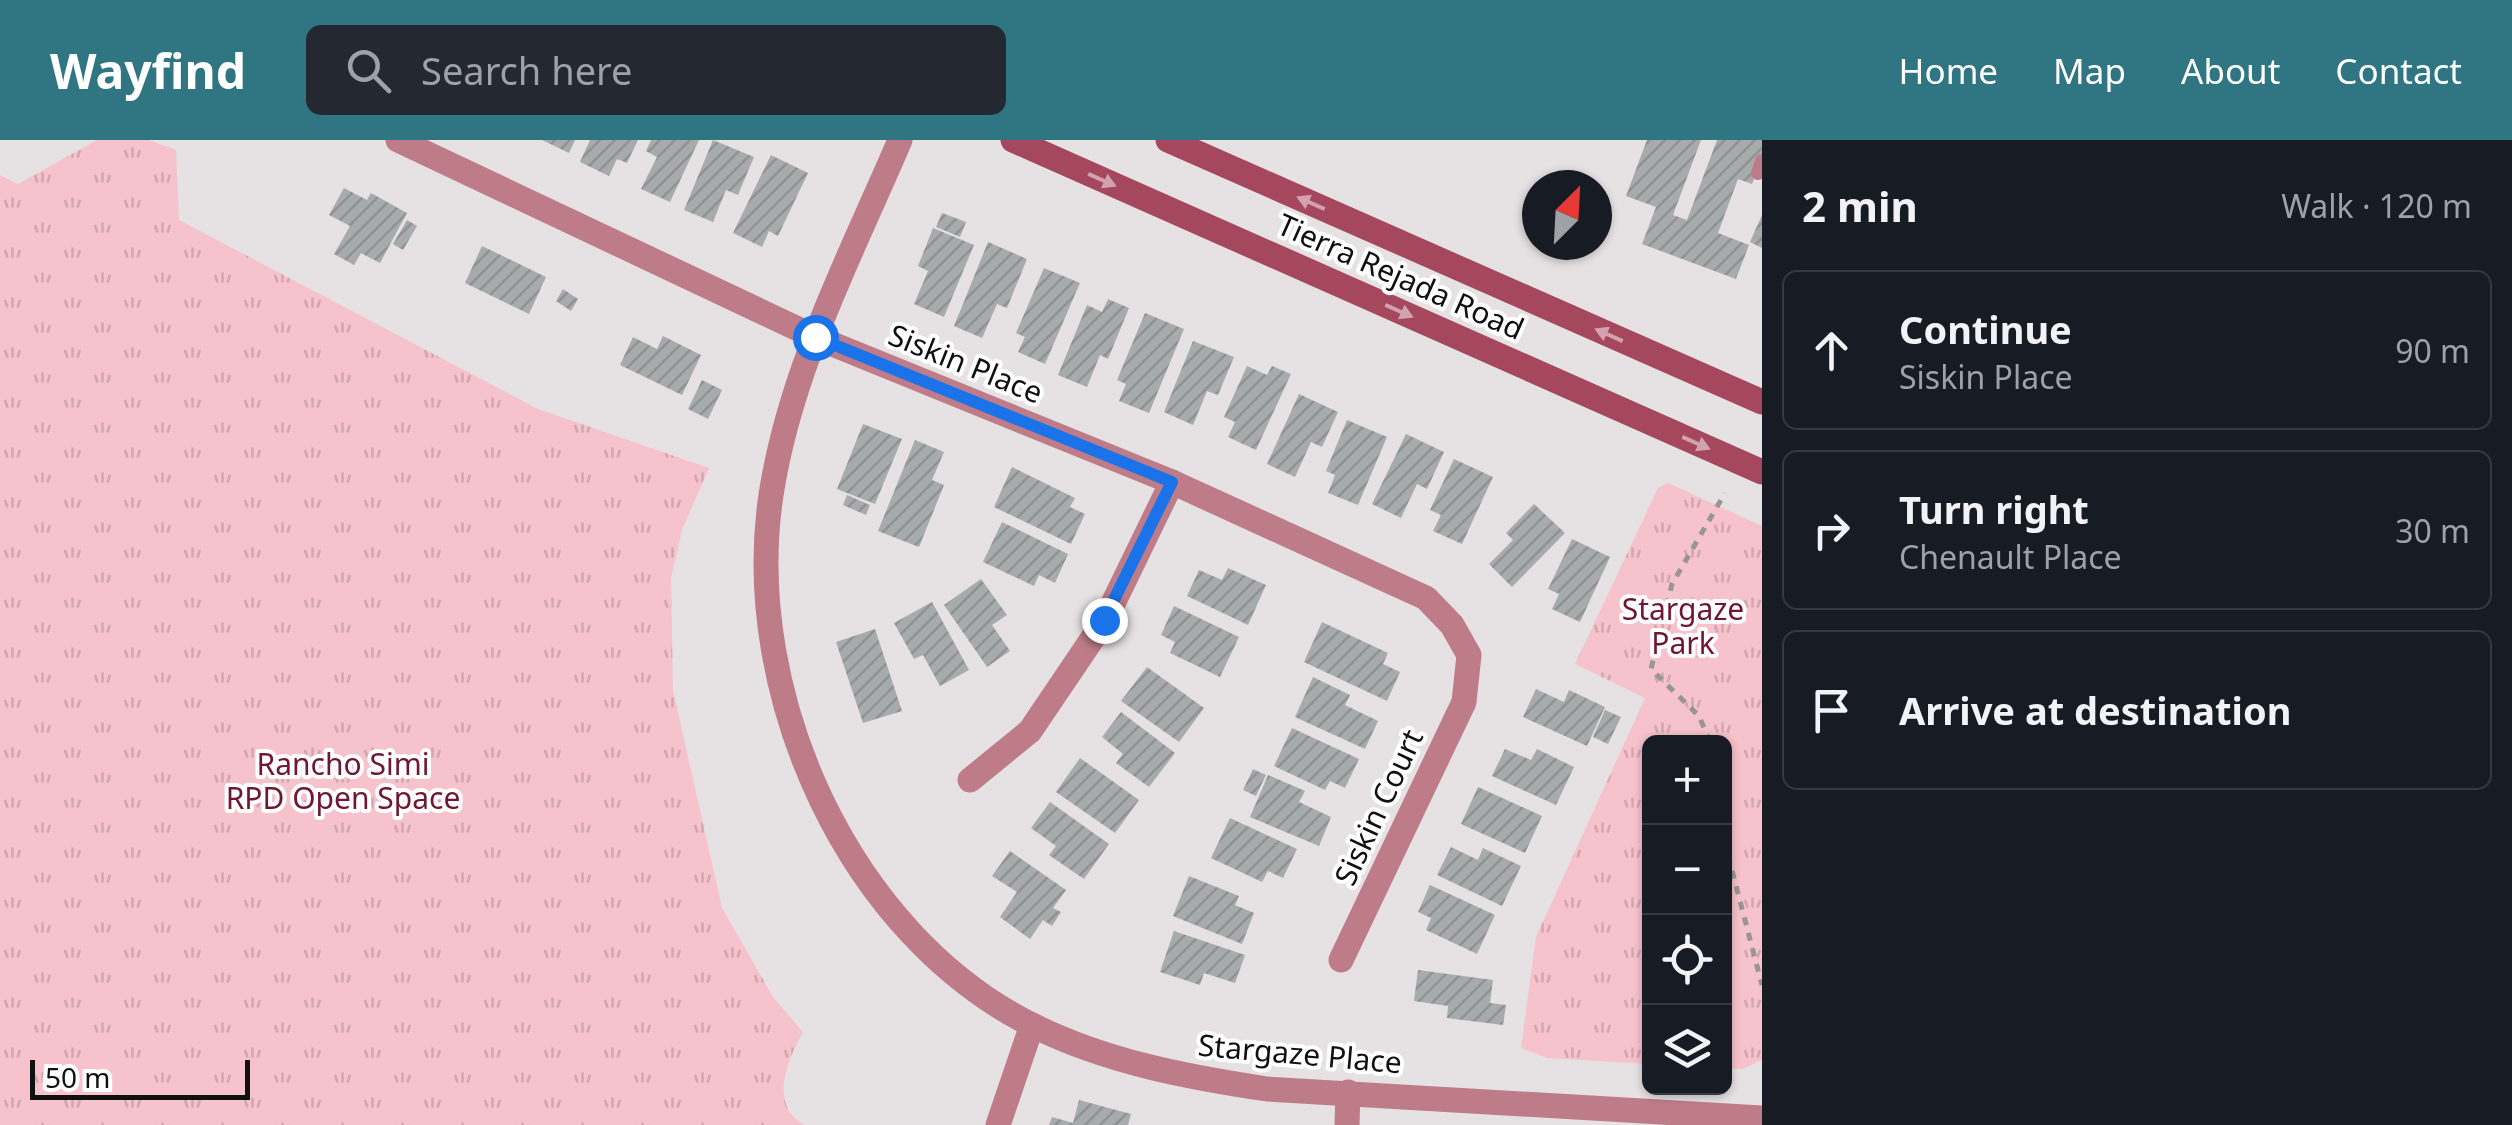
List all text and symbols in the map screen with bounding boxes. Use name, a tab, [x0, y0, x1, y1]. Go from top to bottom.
search box	[306, 25, 1006, 115]
text: Wayfind	[50, 38, 246, 103]
icon: search	[341, 43, 396, 98]
text: Search here	[421, 44, 632, 96]
text: Home	[1899, 47, 1998, 94]
text: Map	[2053, 47, 2126, 94]
text: About	[2181, 47, 2280, 94]
text: Contact	[2335, 47, 2462, 94]
north arrow	[1522, 170, 1612, 260]
one-way arrow	[1088, 171, 1117, 188]
text: 2 min	[1802, 177, 1918, 234]
text: Walk · 120 m	[2281, 184, 2472, 227]
one-way arrow	[1296, 195, 1325, 212]
street label: Tierra Rejada Road	[1271, 203, 1531, 349]
one-way arrow	[1384, 303, 1414, 319]
text: Continue	[1899, 303, 2072, 355]
street label: Siskin Place	[883, 314, 1049, 412]
route start	[793, 315, 839, 361]
icon: ahead	[1804, 323, 1859, 378]
one-way arrow	[1594, 327, 1624, 343]
text: 90 m	[2395, 329, 2470, 372]
text: Siskin Place	[1899, 355, 2073, 398]
one-way arrow	[1681, 435, 1711, 451]
text: Turn right	[1899, 483, 2089, 535]
icon: right	[1804, 503, 1859, 558]
text: 30 m	[2395, 509, 2470, 552]
text: Chenault Place	[1899, 535, 2122, 578]
park label: Stargaze Park	[1622, 588, 1744, 663]
route end	[1082, 598, 1128, 644]
icon: arrive	[1804, 683, 1859, 738]
text: Arrive at destination	[1899, 684, 2291, 736]
street label: Siskin Court	[1324, 722, 1432, 892]
map controls	[1642, 735, 1732, 1095]
button: +	[1642, 735, 1732, 825]
park label: Rancho Simi RPD Open Space	[226, 743, 460, 818]
button: −	[1642, 825, 1732, 915]
button: locate	[1642, 915, 1732, 1005]
button: layers	[1642, 1005, 1732, 1095]
street label: Stargaze Place	[1196, 1024, 1404, 1082]
scale bar	[30, 1055, 250, 1100]
text: 50 m	[45, 1058, 111, 1096]

